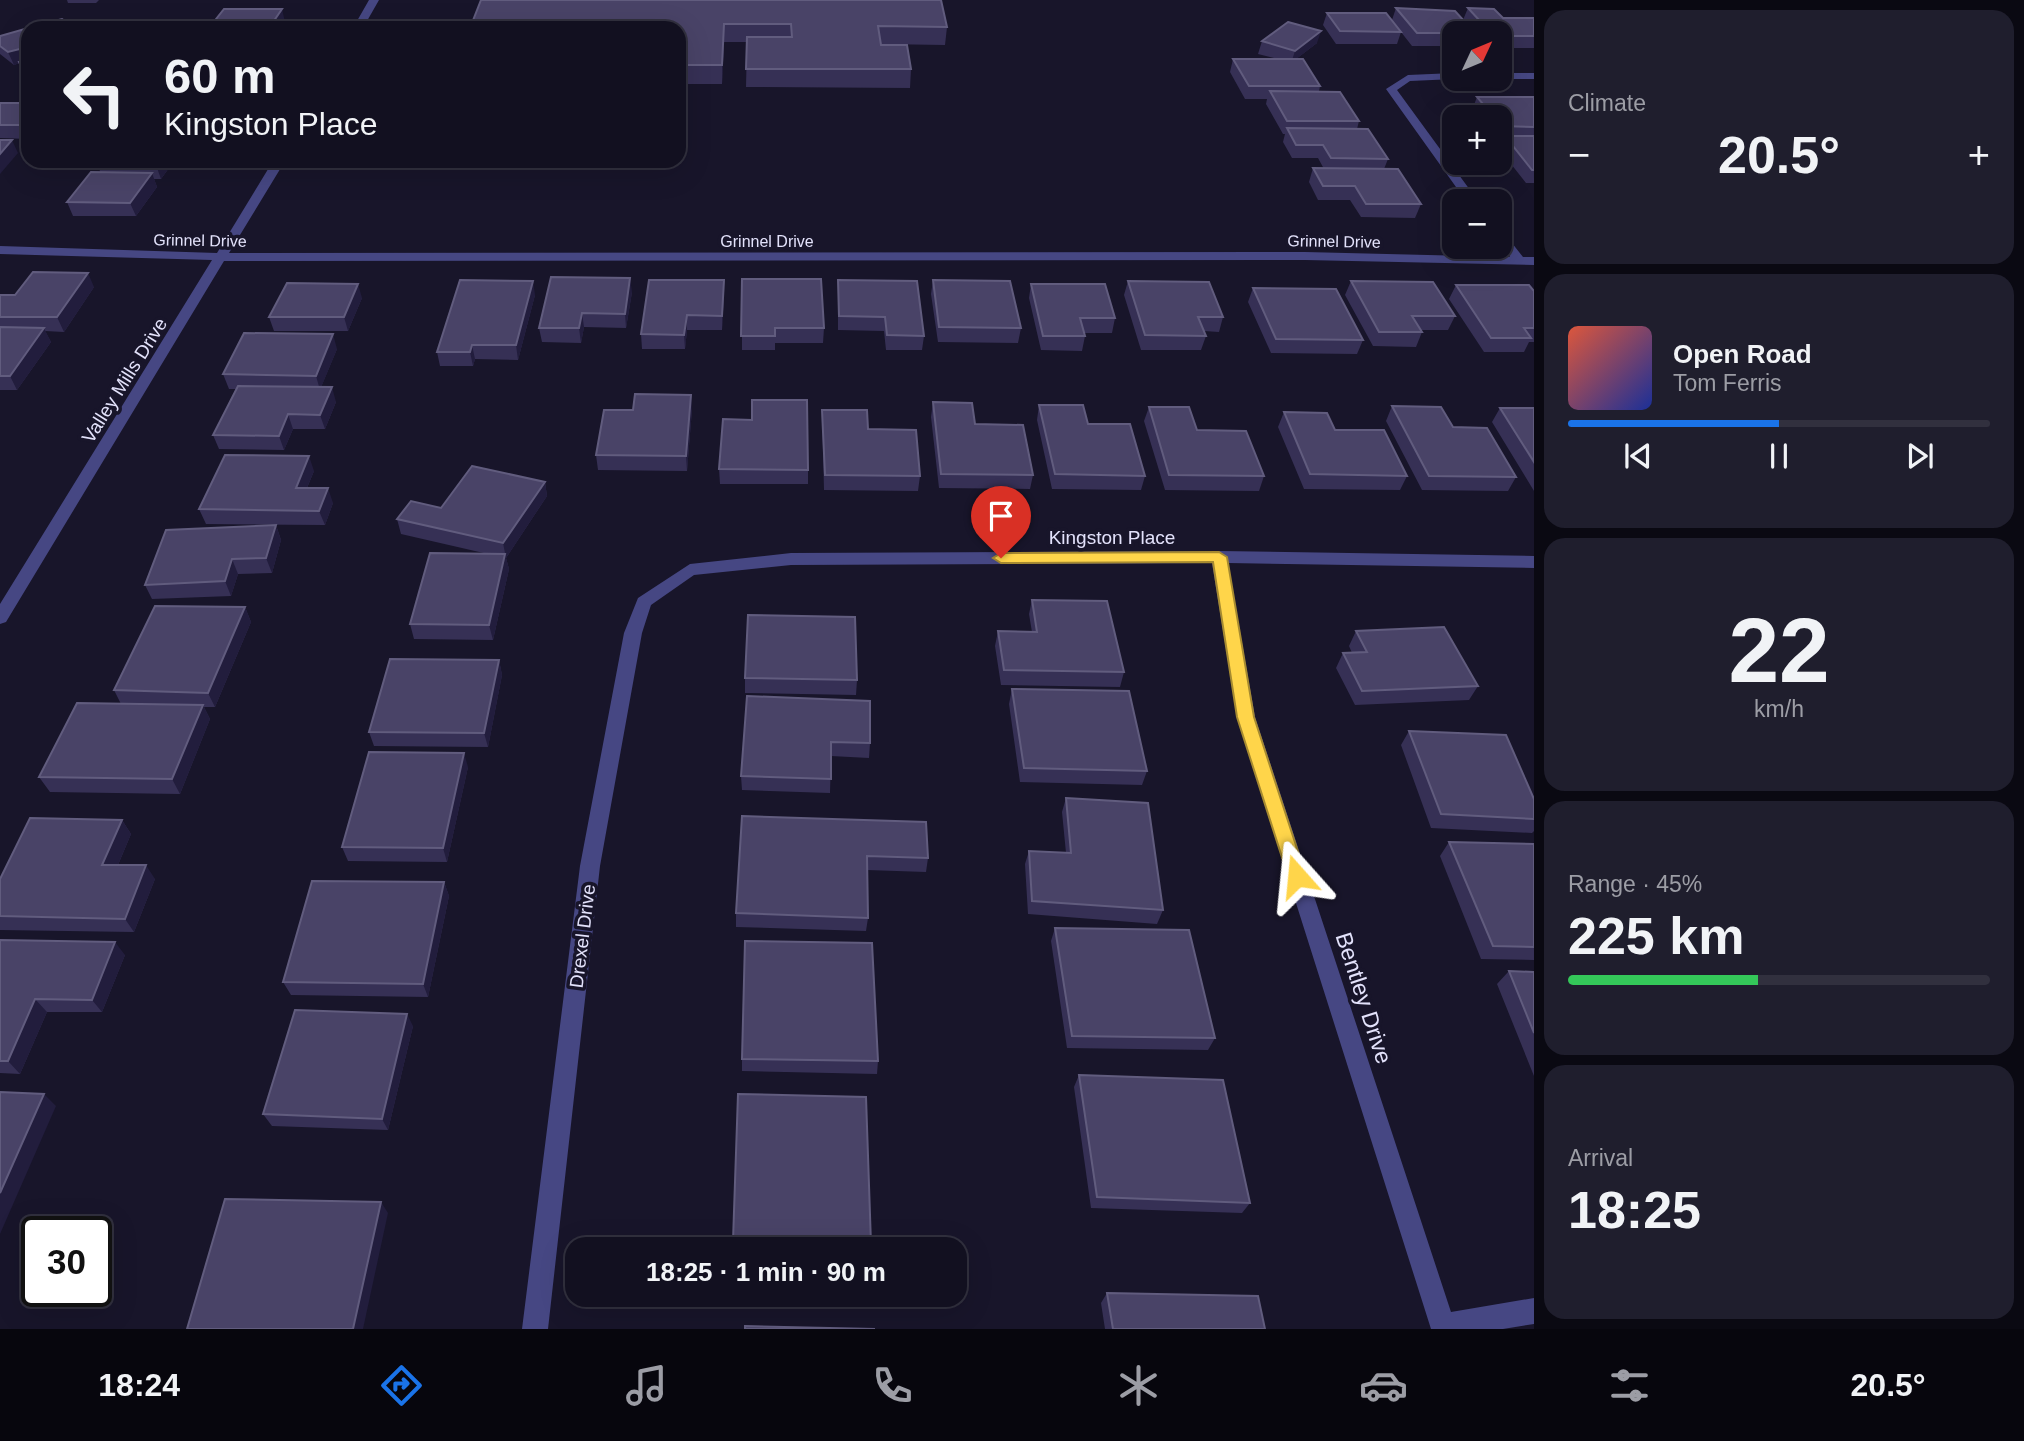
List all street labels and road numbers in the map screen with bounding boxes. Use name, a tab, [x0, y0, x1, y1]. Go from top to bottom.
street label: Grinnel Drive	[153, 231, 247, 250]
street label: Grinnel Drive	[1287, 232, 1381, 251]
street label: Grinnel Drive	[720, 233, 814, 250]
street label: Valley Mills Drive	[78, 314, 171, 447]
street label: Kingston Place	[1049, 527, 1175, 548]
street label: Drexel Drive	[566, 883, 599, 989]
street label: Bentley Drive	[1331, 929, 1397, 1067]

